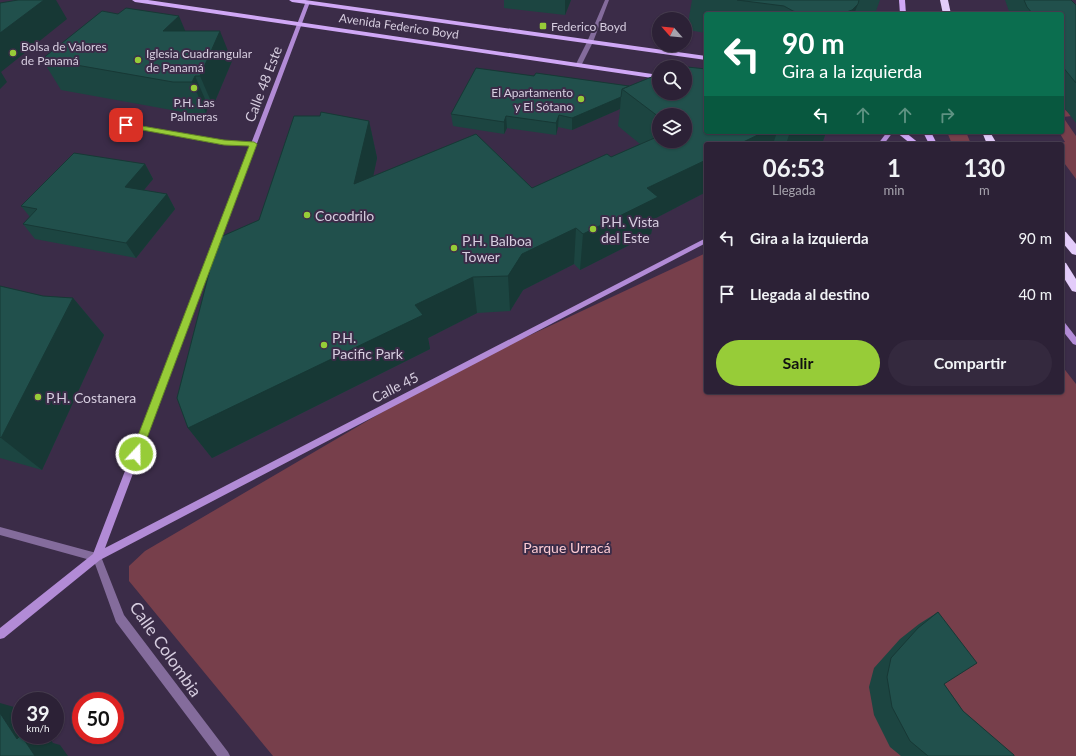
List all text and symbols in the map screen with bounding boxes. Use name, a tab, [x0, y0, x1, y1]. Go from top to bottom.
street label: Avenida Federico Boyd	[338, 10, 460, 42]
north arrow	[652, 12, 692, 52]
map controls	[652, 12, 692, 148]
place label: Federico Boyd	[551, 19, 626, 34]
marker: Federico Boyd	[538, 21, 548, 31]
text: 90 m	[782, 26, 845, 60]
icon: left	[716, 28, 768, 80]
place label: Bolsa de Valores de Panamá	[21, 39, 107, 68]
street label: Calle 48 Este	[241, 44, 285, 124]
place label: Iglesia Cuadrangular de Panamá	[146, 46, 253, 75]
marker: Bolsa de Valores de Panamá	[8, 48, 18, 58]
marker: Iglesia Cuadrangular de Panamá	[133, 55, 143, 65]
button: search	[652, 60, 692, 100]
text: Gira a la izquierda	[782, 60, 922, 82]
marker: P.H. Las Palmeras	[189, 83, 199, 93]
place label: El Apartamento y El Sótano	[491, 85, 573, 114]
marker: El Apartamento y El Sótano	[576, 94, 586, 104]
place label: P.H. Las Palmeras	[170, 95, 218, 124]
icon: left	[810, 104, 832, 126]
icon: ahead	[852, 104, 874, 126]
icon: ahead	[894, 104, 916, 126]
icon: right	[936, 104, 958, 126]
pin	[109, 108, 143, 142]
button: layers	[652, 108, 692, 148]
icon: arrive	[115, 114, 137, 136]
text: 06:53	[763, 153, 825, 182]
text: 1	[887, 153, 901, 182]
text: 130	[963, 153, 1005, 182]
text: Llegada	[772, 182, 816, 198]
text: min	[884, 182, 905, 198]
text: m	[979, 182, 990, 198]
place label: Cocodrilo	[315, 207, 374, 224]
marker: Cocodrilo	[302, 210, 312, 220]
place label: P.H. Vista del Este	[601, 213, 659, 246]
marker: P.H. Vista del Este	[588, 224, 598, 234]
icon: left	[716, 227, 738, 249]
text: Gira a la izquierda	[750, 229, 869, 247]
text: 90 m	[1018, 229, 1052, 247]
place label: P.H. Balboa Tower	[462, 232, 532, 265]
marker: P.H. Balboa Tower	[449, 243, 459, 253]
icon: arrive	[716, 283, 738, 305]
text: Llegada al destino	[750, 285, 870, 303]
text: 40 m	[1018, 285, 1052, 303]
place label: P.H. Pacific Park	[332, 329, 404, 362]
marker: P.H. Pacific Park	[319, 340, 329, 350]
button: Salir	[716, 340, 880, 386]
button: Compartir	[888, 340, 1052, 386]
street label: Calle 45	[369, 368, 421, 406]
place label: P.H. Costanera	[46, 389, 136, 406]
marker: P.H. Costanera	[33, 392, 43, 402]
position arrow	[115, 433, 157, 475]
park label: Parque Urracá	[523, 539, 611, 556]
street label: Calle Colombia	[125, 597, 207, 701]
speed limit sign: 50	[72, 692, 124, 744]
text: 39	[26, 701, 50, 725]
text: km/h	[26, 722, 50, 734]

